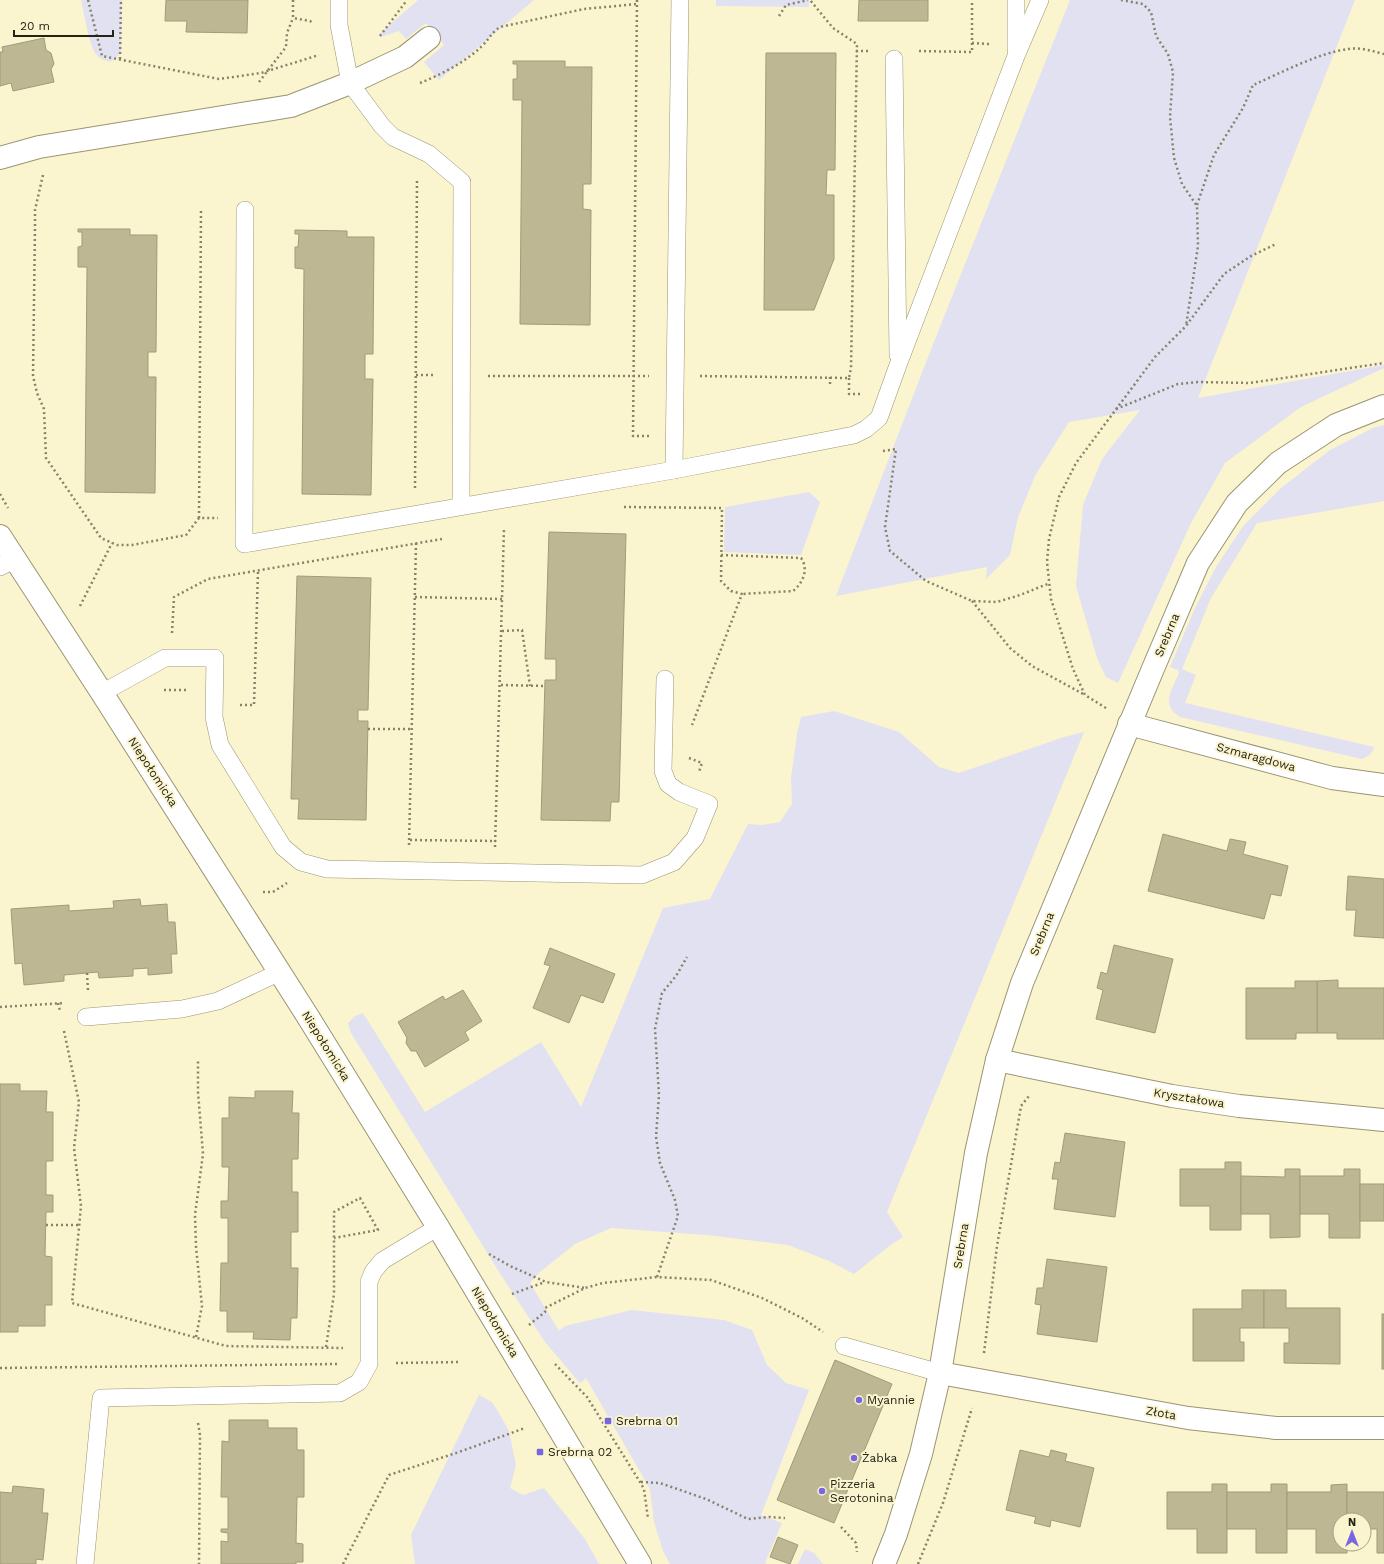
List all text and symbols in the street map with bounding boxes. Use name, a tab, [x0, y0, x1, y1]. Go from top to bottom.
scale bar	[14, 12, 113, 38]
text: 20 m	[20, 19, 50, 33]
street label: Srebrna	[1152, 611, 1182, 659]
street label: Niepołomicka	[125, 735, 181, 810]
street label: Szmaragdowa	[1215, 740, 1297, 774]
street label: Srebrna	[1027, 910, 1057, 958]
street label: Niepołomicka	[299, 1008, 353, 1084]
street label: Kryształowa	[1153, 1085, 1226, 1111]
street label: Srebrna	[950, 1222, 972, 1270]
street label: Niepołomicka	[468, 1284, 522, 1360]
place label: Myannie	[867, 1393, 915, 1407]
marker: Myannie	[854, 1395, 864, 1405]
street label: Złota	[1145, 1403, 1177, 1423]
place label: Srebrna 01	[616, 1414, 678, 1428]
marker: Srebrna 01	[603, 1416, 613, 1426]
place label: Srebrna 02	[548, 1445, 612, 1459]
marker: Srebrna 02	[535, 1447, 545, 1457]
place label: Żabka	[862, 1451, 898, 1465]
marker: Żabka	[849, 1453, 859, 1463]
place label: Pizzeria Serotonina	[830, 1477, 894, 1505]
marker: Pizzeria Serotonina	[817, 1486, 827, 1496]
north arrow	[1332, 1512, 1372, 1552]
text: N	[1348, 1516, 1356, 1529]

